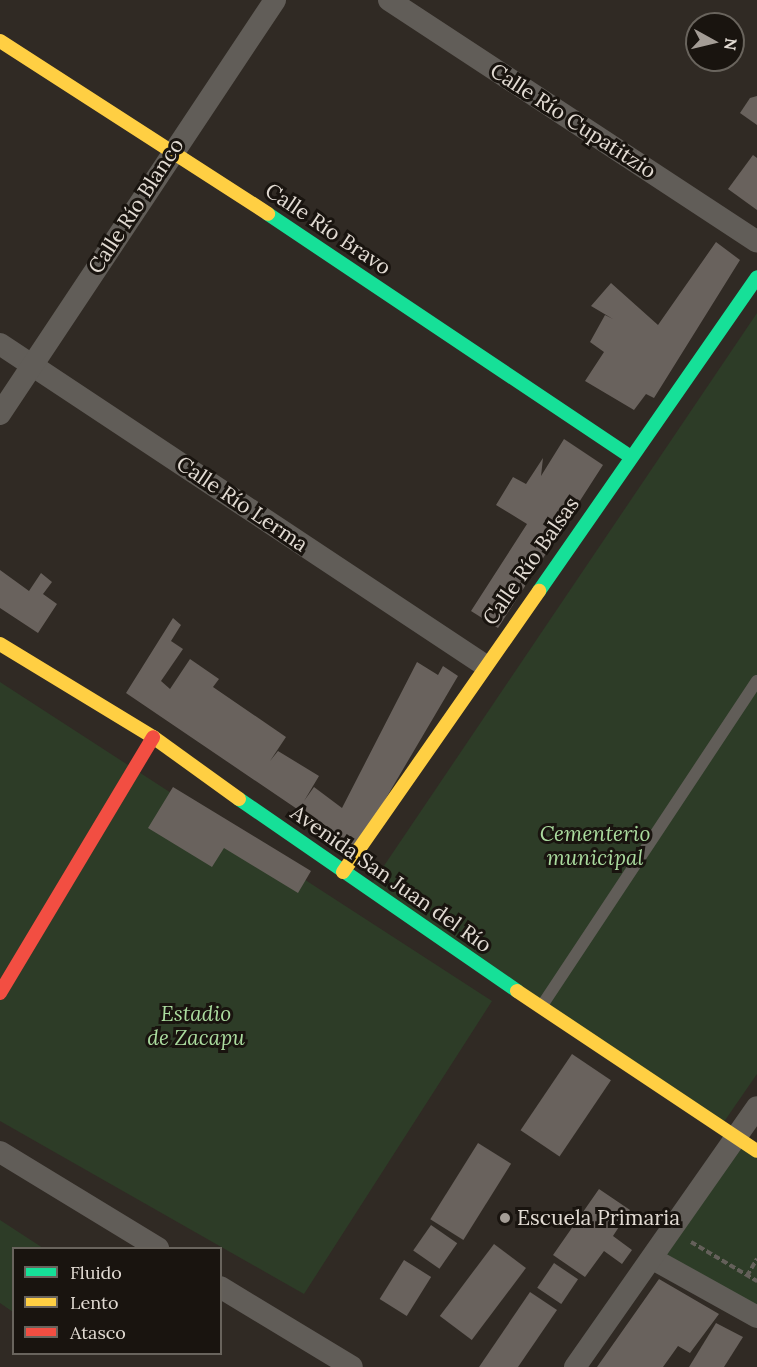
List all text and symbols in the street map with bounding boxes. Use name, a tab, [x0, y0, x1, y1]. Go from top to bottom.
north arrow	[685, 12, 745, 72]
text: N	[720, 37, 742, 52]
street label: Calle Río Cupatitzio	[485, 58, 661, 184]
street label: Calle Río Blanco	[83, 134, 189, 278]
street label: Calle Río Bravo	[260, 178, 396, 280]
street label: Calle Río Lerma	[172, 451, 312, 557]
street label: Calle Río Balsas	[477, 492, 585, 630]
street label: Avenida San Juan del Río	[286, 800, 496, 958]
park label: Cementerio municipal	[540, 821, 650, 871]
park label: Estadio de Zacapu	[147, 1001, 245, 1051]
place label: Escuela Primaria	[517, 1205, 680, 1231]
marker: Escuela Primaria	[498, 1211, 512, 1225]
legend	[12, 1247, 222, 1355]
text: Fluido	[70, 1261, 122, 1284]
text: Lento	[70, 1291, 118, 1314]
text: Atasco	[70, 1321, 126, 1344]

